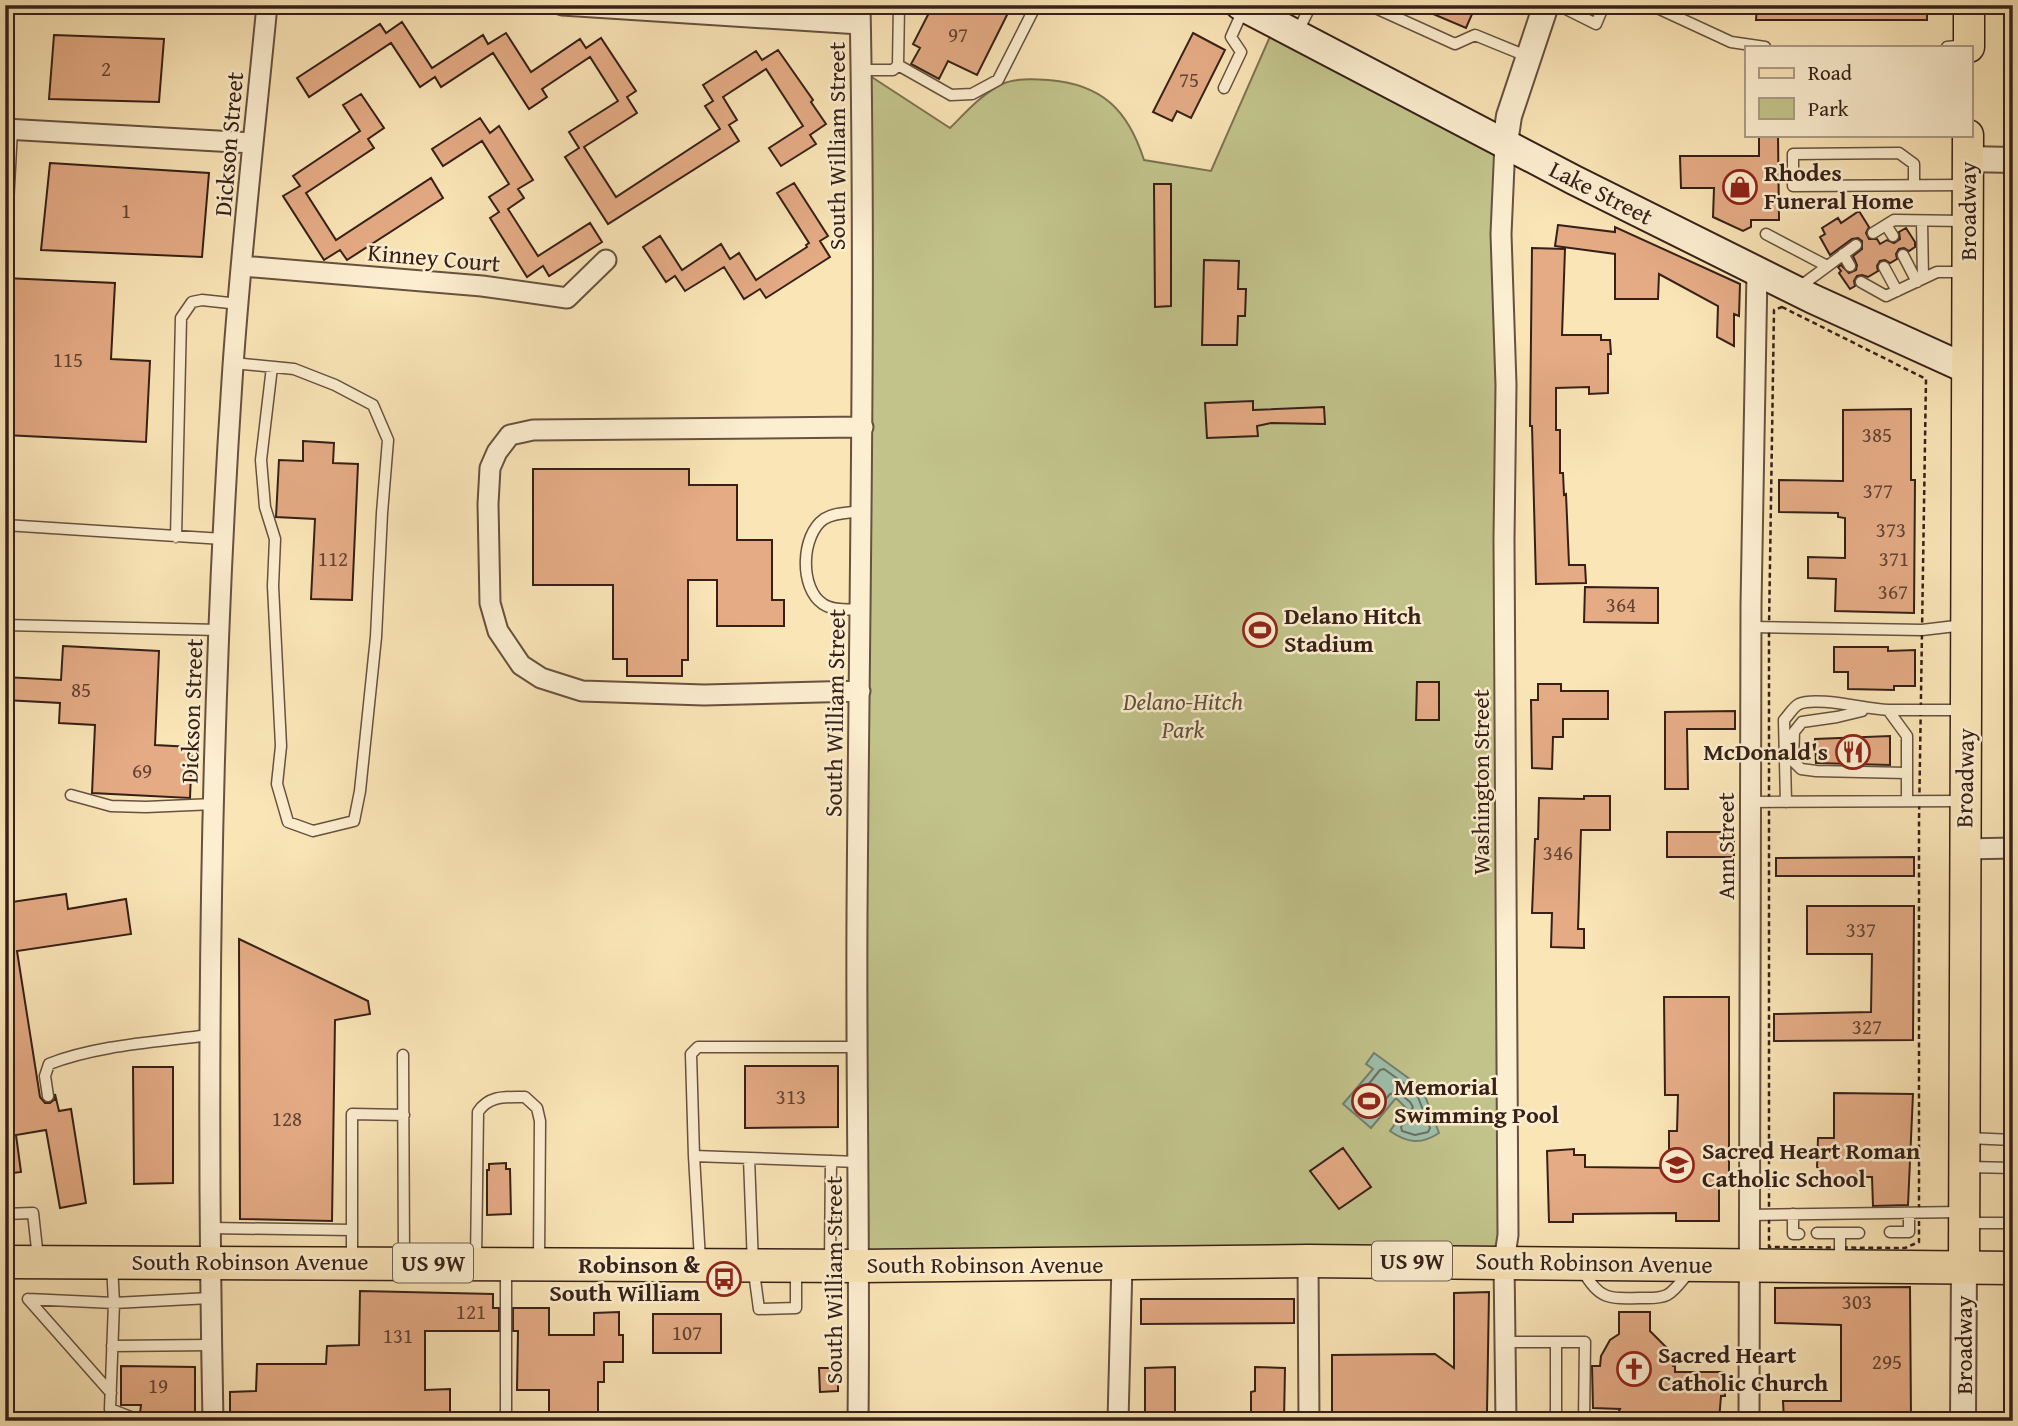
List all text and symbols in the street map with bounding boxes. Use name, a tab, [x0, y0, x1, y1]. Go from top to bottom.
house number: 97	[948, 19, 968, 50]
street label: South William Street	[819, 41, 854, 250]
legend	[1745, 46, 1972, 136]
house number: 2	[101, 53, 111, 84]
text: Road	[1808, 57, 1853, 88]
house number: 75	[1179, 64, 1199, 95]
street label: Dickson Street	[205, 70, 252, 218]
text: Park	[1808, 93, 1849, 124]
street label: Lake Street	[1543, 152, 1660, 234]
place label: Rhodes Funeral Home	[1764, 155, 1914, 218]
street label: Broadway	[1950, 161, 1985, 261]
shop icon: Rhodes Funeral Home	[1721, 168, 1759, 206]
house number: 1	[121, 195, 131, 226]
street label: Kinney Court	[366, 234, 502, 281]
house number: 115	[53, 344, 83, 375]
house number: 385	[1862, 419, 1892, 450]
house number: 377	[1863, 475, 1893, 506]
house number: 373	[1876, 514, 1906, 545]
house number: 112	[318, 543, 348, 574]
house number: 371	[1879, 543, 1909, 574]
house number: 367	[1878, 576, 1908, 607]
house number: 364	[1606, 589, 1636, 620]
place label: Delano Hitch Stadium	[1284, 598, 1421, 661]
street label: South William Street	[815, 608, 854, 818]
sports icon: Delano Hitch Stadium	[1241, 611, 1279, 649]
street label: Dickson Street	[171, 637, 212, 784]
house number: 85	[71, 674, 91, 705]
park label: Delano-Hitch Park	[1122, 684, 1243, 747]
street label: Washington Street	[1463, 688, 1498, 875]
street label: Broadway	[1946, 728, 1983, 828]
restaurant icon: McDonald's	[1834, 733, 1872, 771]
place label: McDonald's	[1703, 734, 1828, 769]
house number: 69	[132, 755, 152, 786]
street label: Ann Street	[1708, 792, 1743, 900]
house number: 346	[1543, 837, 1573, 868]
house number: 337	[1846, 914, 1876, 945]
house number: 327	[1852, 1011, 1882, 1042]
place label: Memorial Swimming Pool	[1394, 1069, 1560, 1132]
house number: 313	[776, 1081, 806, 1112]
sports icon: Memorial Swimming Pool	[1350, 1082, 1388, 1120]
house number: 128	[272, 1103, 302, 1134]
place label: Sacred Heart Roman Catholic School	[1702, 1133, 1920, 1196]
school or university icon: Sacred Heart Roman Catholic School	[1658, 1146, 1696, 1184]
street label: South William Street	[816, 1175, 851, 1384]
road number: US 9W	[1372, 1242, 1452, 1280]
street label: South Robinson Avenue	[1475, 1243, 1713, 1282]
street label: South Robinson Avenue	[131, 1244, 369, 1279]
road number: US 9W	[393, 1244, 473, 1282]
place label: Robinson & South William	[549, 1247, 700, 1310]
street label: South Robinson Avenue	[866, 1247, 1104, 1282]
bus stop icon: Robinson & South William	[705, 1260, 743, 1298]
house number: 303	[1842, 1286, 1872, 1317]
street label: Broadway	[1946, 1295, 1981, 1395]
house number: 121	[456, 1296, 486, 1327]
house number: 107	[672, 1317, 702, 1348]
house number: 131	[383, 1320, 413, 1351]
place label: Sacred Heart Catholic Church	[1658, 1337, 1828, 1400]
house number: 295	[1872, 1346, 1902, 1377]
church icon: Sacred Heart Catholic Church	[1615, 1350, 1653, 1388]
house number: 19	[148, 1370, 168, 1401]

